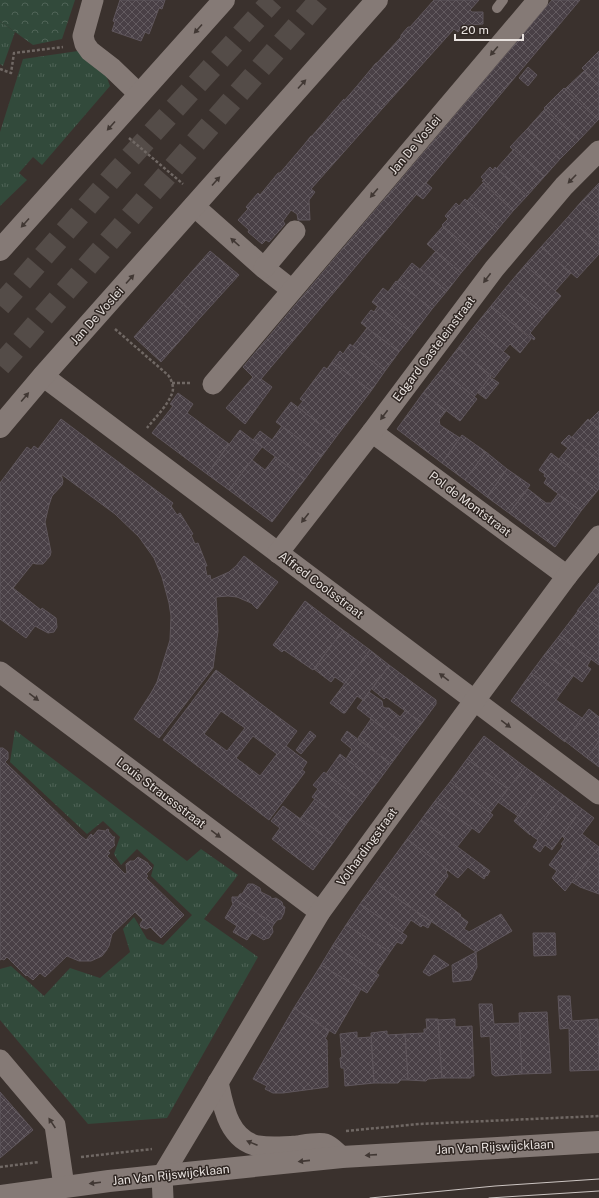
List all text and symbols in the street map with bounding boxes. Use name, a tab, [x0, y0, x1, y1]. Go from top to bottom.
scale bar	[455, 16, 523, 42]
text: 20 m	[461, 23, 489, 37]
one-way arrow	[194, 24, 203, 34]
one-way arrow	[490, 46, 499, 56]
one-way arrow	[298, 79, 307, 89]
street label: Jan De Voslei	[386, 113, 444, 177]
one-way arrow	[107, 121, 116, 131]
one-way arrow	[567, 174, 577, 184]
one-way arrow	[211, 176, 221, 186]
one-way arrow	[369, 188, 379, 198]
one-way arrow	[20, 217, 29, 228]
one-way arrow	[230, 238, 239, 247]
one-way arrow	[483, 272, 492, 283]
one-way arrow	[125, 274, 134, 283]
street label: Jan De Voslei	[68, 284, 126, 348]
street label: Edgard Casteleinstraat	[390, 293, 478, 404]
one-way arrow	[21, 392, 30, 402]
one-way arrow	[380, 410, 389, 421]
street label: Pol de Montstraat	[426, 469, 514, 540]
one-way arrow	[301, 513, 309, 524]
street label: Alfred Coolsstraat	[276, 549, 366, 622]
one-way arrow	[438, 673, 449, 681]
one-way arrow	[28, 693, 39, 701]
one-way arrow	[501, 720, 511, 728]
street label: Louis Straussstraat	[114, 755, 209, 831]
street label: Volhardingstraat	[334, 805, 400, 889]
one-way arrow	[211, 830, 222, 838]
one-way arrow	[48, 1117, 56, 1128]
street label: Jan Van Rijswijcklaan	[436, 1137, 554, 1157]
one-way arrow	[246, 1140, 258, 1146]
one-way arrow	[365, 1151, 377, 1158]
one-way arrow	[297, 1158, 310, 1164]
street label: Jan Van Rijswijcklaan	[112, 1162, 230, 1188]
one-way arrow	[89, 1180, 101, 1186]

